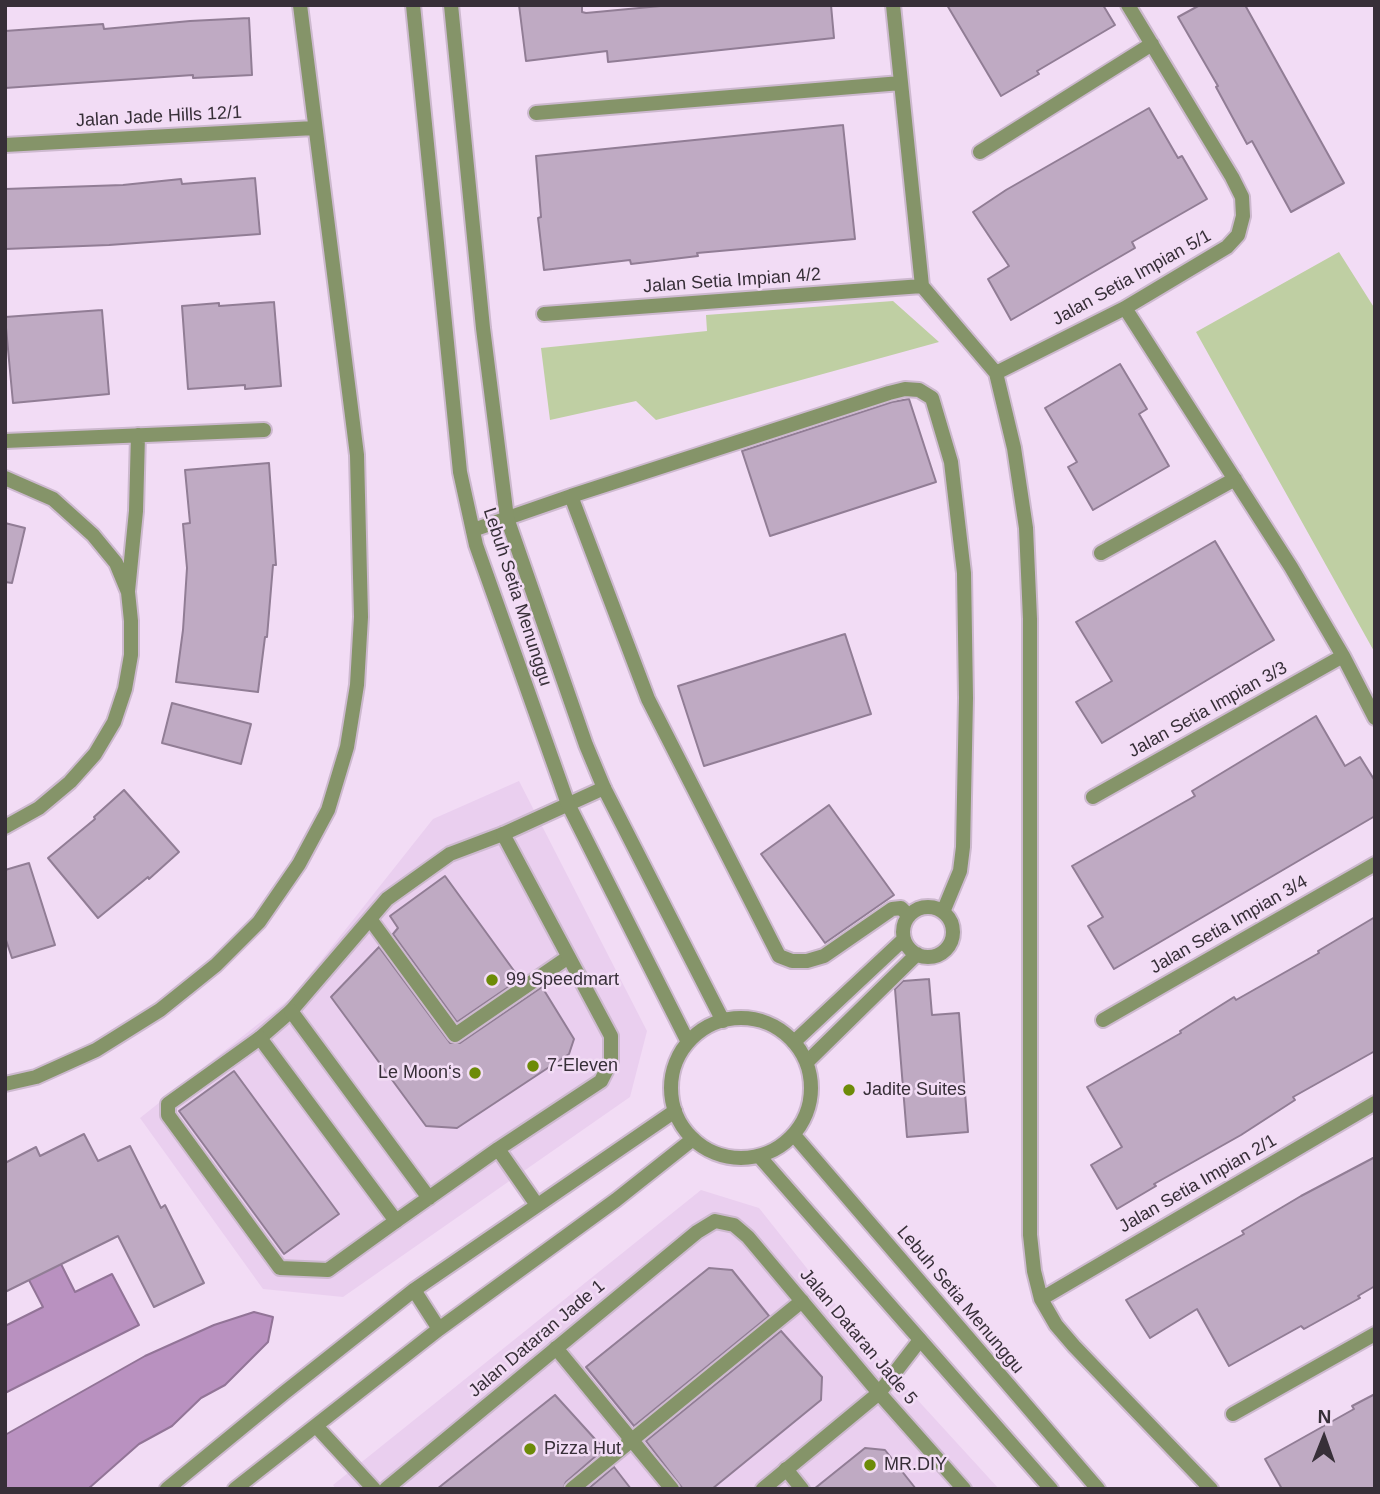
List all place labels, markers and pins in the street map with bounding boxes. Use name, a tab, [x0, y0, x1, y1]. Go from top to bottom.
place label: 99 Speedmart	[506, 969, 619, 991]
marker: 99 Speedmart	[484, 972, 500, 988]
place label: 7-Eleven	[547, 1055, 618, 1077]
marker: 7-Eleven	[525, 1058, 541, 1074]
place label: Le Moon‘s	[378, 1062, 461, 1084]
marker: Le Moon‘s	[467, 1065, 483, 1081]
place label: Jadite Suites	[863, 1079, 966, 1101]
marker: Jadite Suites	[841, 1082, 857, 1098]
place label: Pizza Hut	[544, 1438, 621, 1460]
marker: Pizza Hut	[522, 1441, 538, 1457]
place label: MR.DIY	[884, 1454, 947, 1476]
marker: MR.DIY	[862, 1457, 878, 1473]

